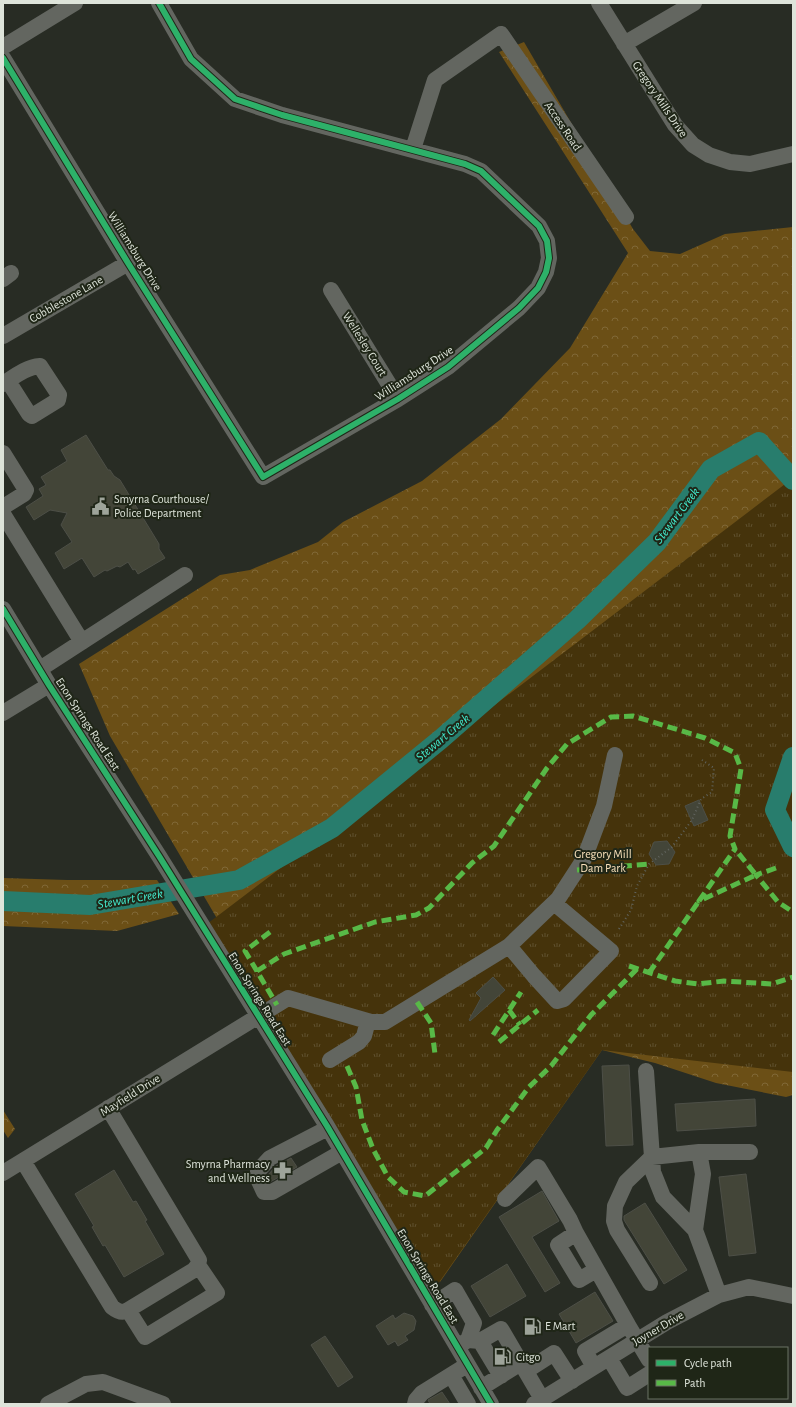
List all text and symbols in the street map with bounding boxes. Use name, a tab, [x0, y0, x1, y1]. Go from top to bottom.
street label: Gregory Mills Drive	[629, 59, 690, 140]
street label: Access Road	[542, 99, 584, 153]
street label: Williamsburg Drive	[106, 209, 164, 293]
street label: Cobblestone Lane	[27, 273, 105, 325]
street label: Wellesley Court	[340, 310, 389, 379]
street label: Williamsburg Drive	[373, 343, 455, 403]
water label: Stewart Creek	[652, 486, 702, 546]
place label: Smyrna Courthouse/ Police Department	[114, 493, 209, 519]
public building icon: Smyrna Courthouse/ Police Department	[91, 496, 111, 516]
street label: Enon Springs Road East	[54, 675, 123, 773]
water label: Stewart Creek	[413, 712, 472, 764]
park label: Gregory Mill Dam Park	[574, 848, 632, 874]
water label: Stewart Creek	[97, 887, 164, 912]
street label: Enon Springs Road East	[226, 950, 294, 1048]
street label: Mayfield Drive	[98, 1072, 163, 1119]
place label: Smyrna Pharmacy and Wellness	[186, 1158, 270, 1184]
pharmacy icon: Smyrna Pharmacy and Wellness	[273, 1161, 293, 1181]
street label: Enon Springs Road East	[395, 1227, 461, 1325]
street label: Joyner Drive	[630, 1309, 686, 1348]
fuel station icon: E Mart	[522, 1316, 542, 1336]
place label: E Mart	[545, 1320, 575, 1332]
fuel station icon: Citgo	[493, 1347, 513, 1367]
legend	[648, 1347, 788, 1399]
place label: Citgo	[516, 1351, 541, 1363]
text: Cycle path	[684, 1357, 732, 1370]
text: Path	[684, 1377, 706, 1389]

